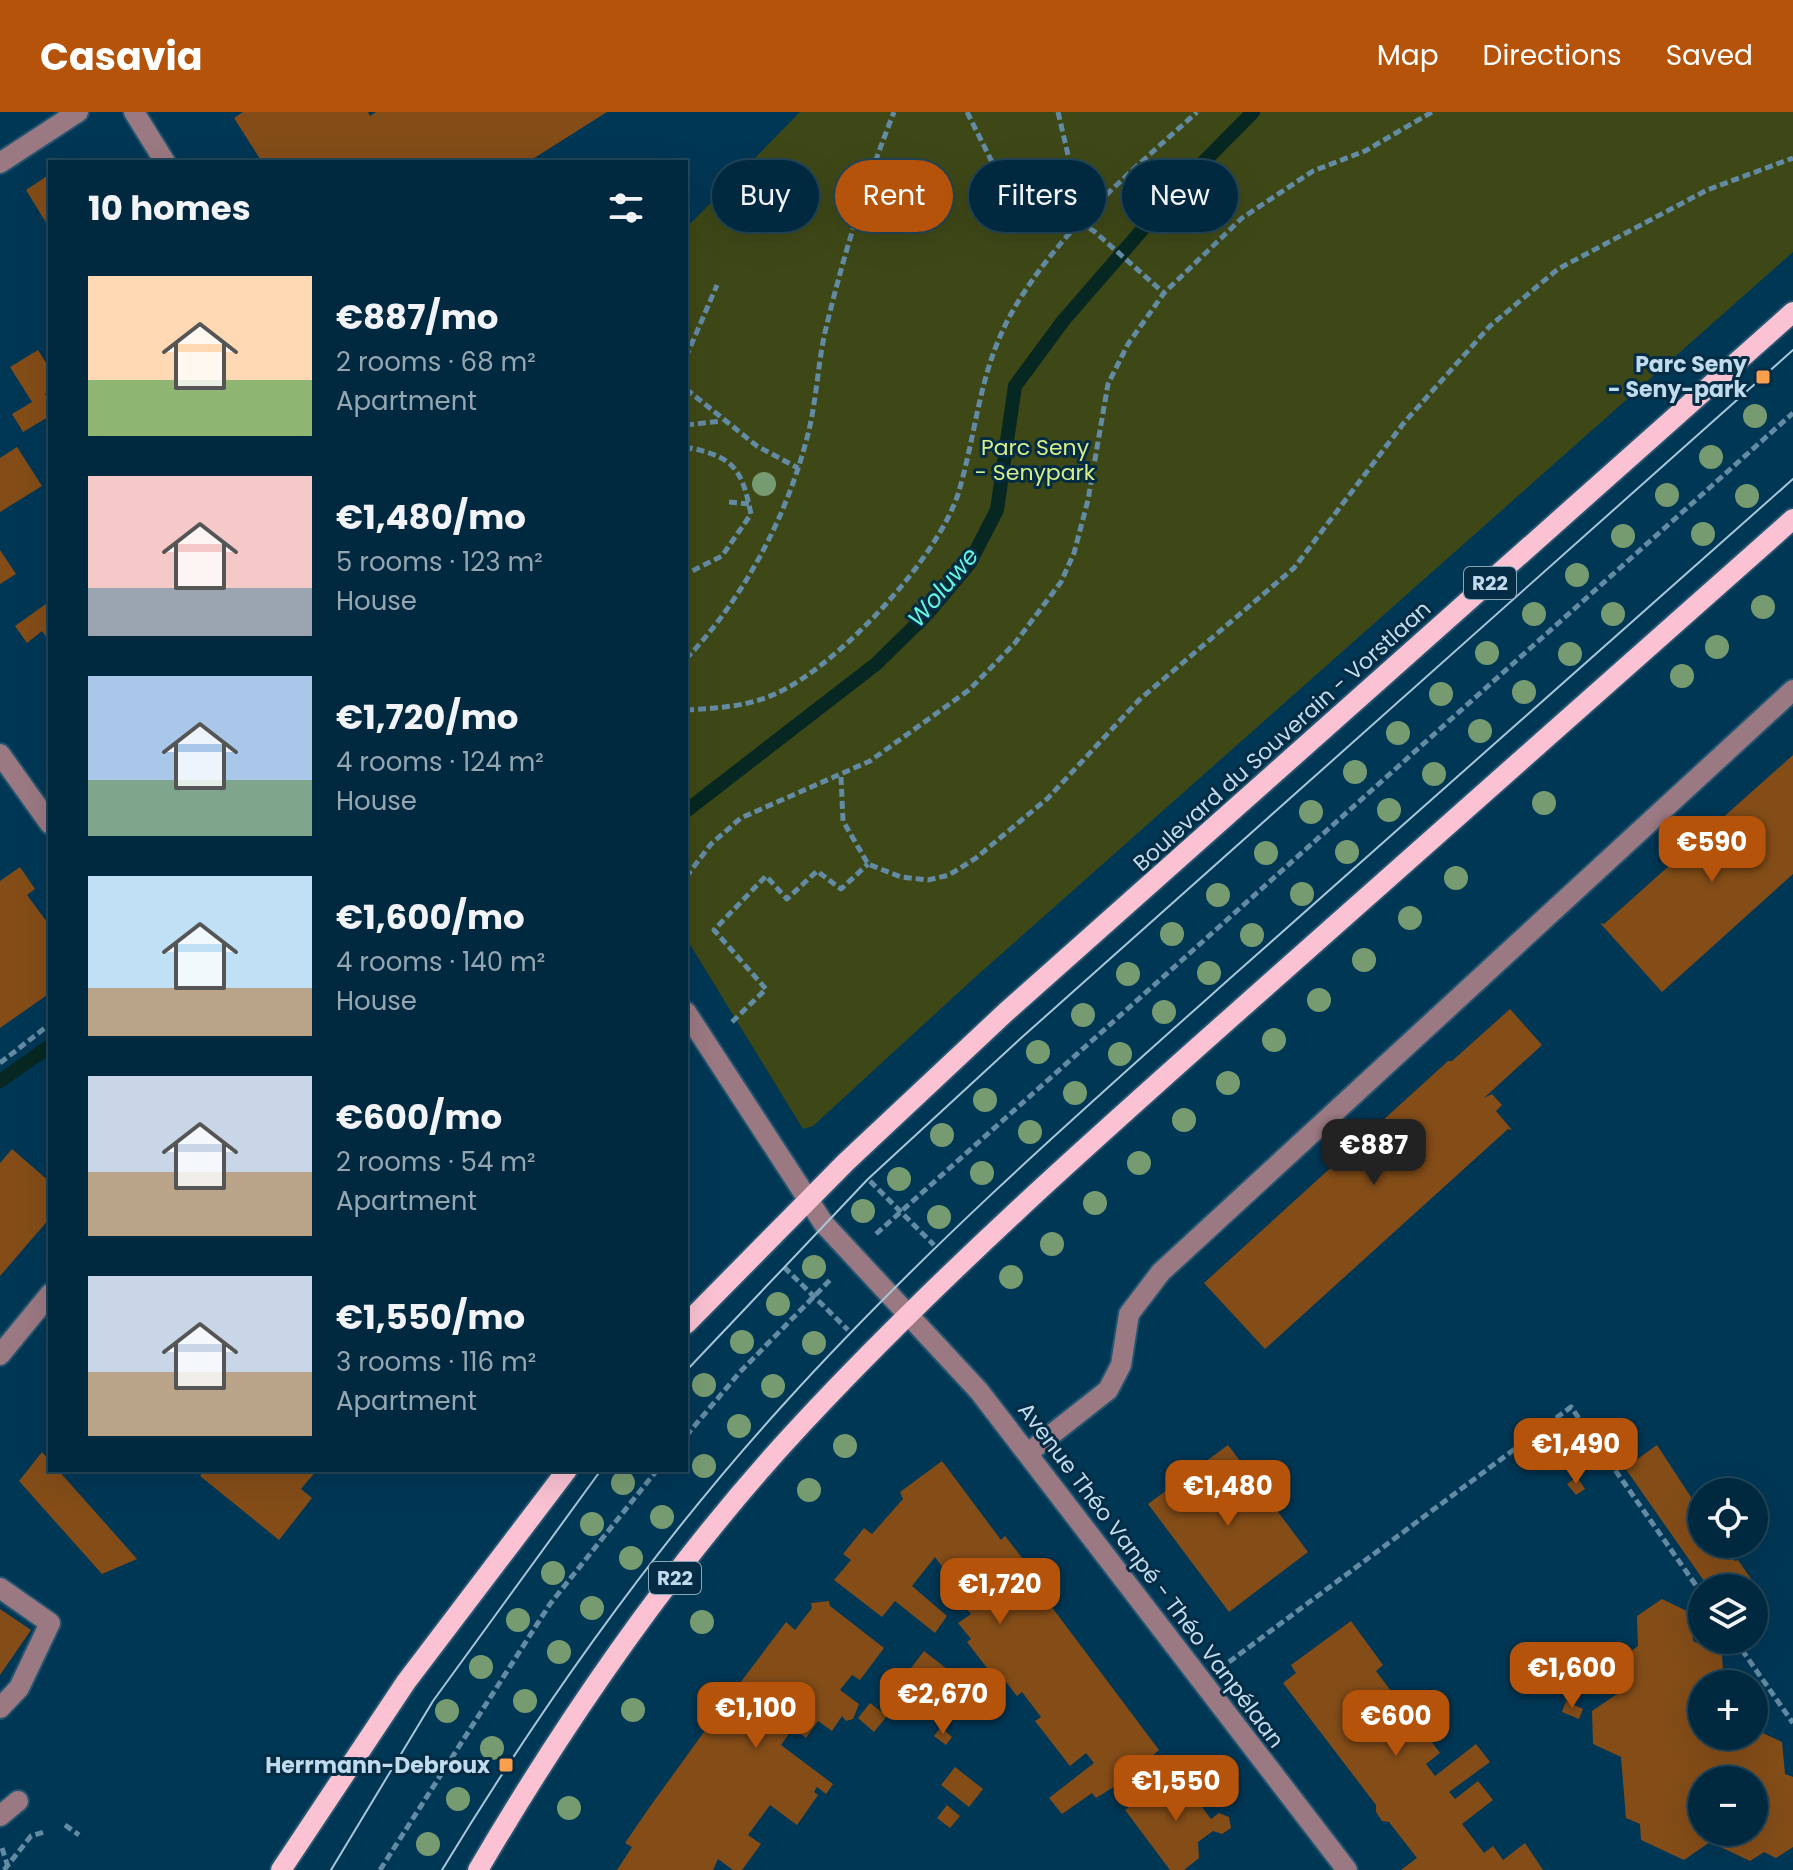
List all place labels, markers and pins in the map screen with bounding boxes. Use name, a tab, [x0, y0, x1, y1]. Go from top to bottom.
place label: Parc Seny - Seny-park	[1608, 349, 1747, 405]
marker: Parc Seny - Seny-park	[1754, 368, 1772, 386]
pin: €590	[1665, 816, 1759, 884]
pin: €887	[1327, 1119, 1421, 1187]
pin: €1,490	[1511, 1418, 1641, 1486]
pin: €1,480	[1163, 1460, 1293, 1528]
pin: €1,720	[935, 1558, 1065, 1626]
pin: €1,600	[1507, 1642, 1637, 1710]
pin: €2,670	[878, 1668, 1008, 1736]
pin: €1,100	[691, 1682, 821, 1750]
pin: €600	[1349, 1690, 1443, 1758]
place label: Herrmann-Debroux	[265, 1750, 490, 1781]
pin: €1,550	[1111, 1755, 1241, 1823]
marker: Herrmann-Debroux	[497, 1756, 515, 1774]

